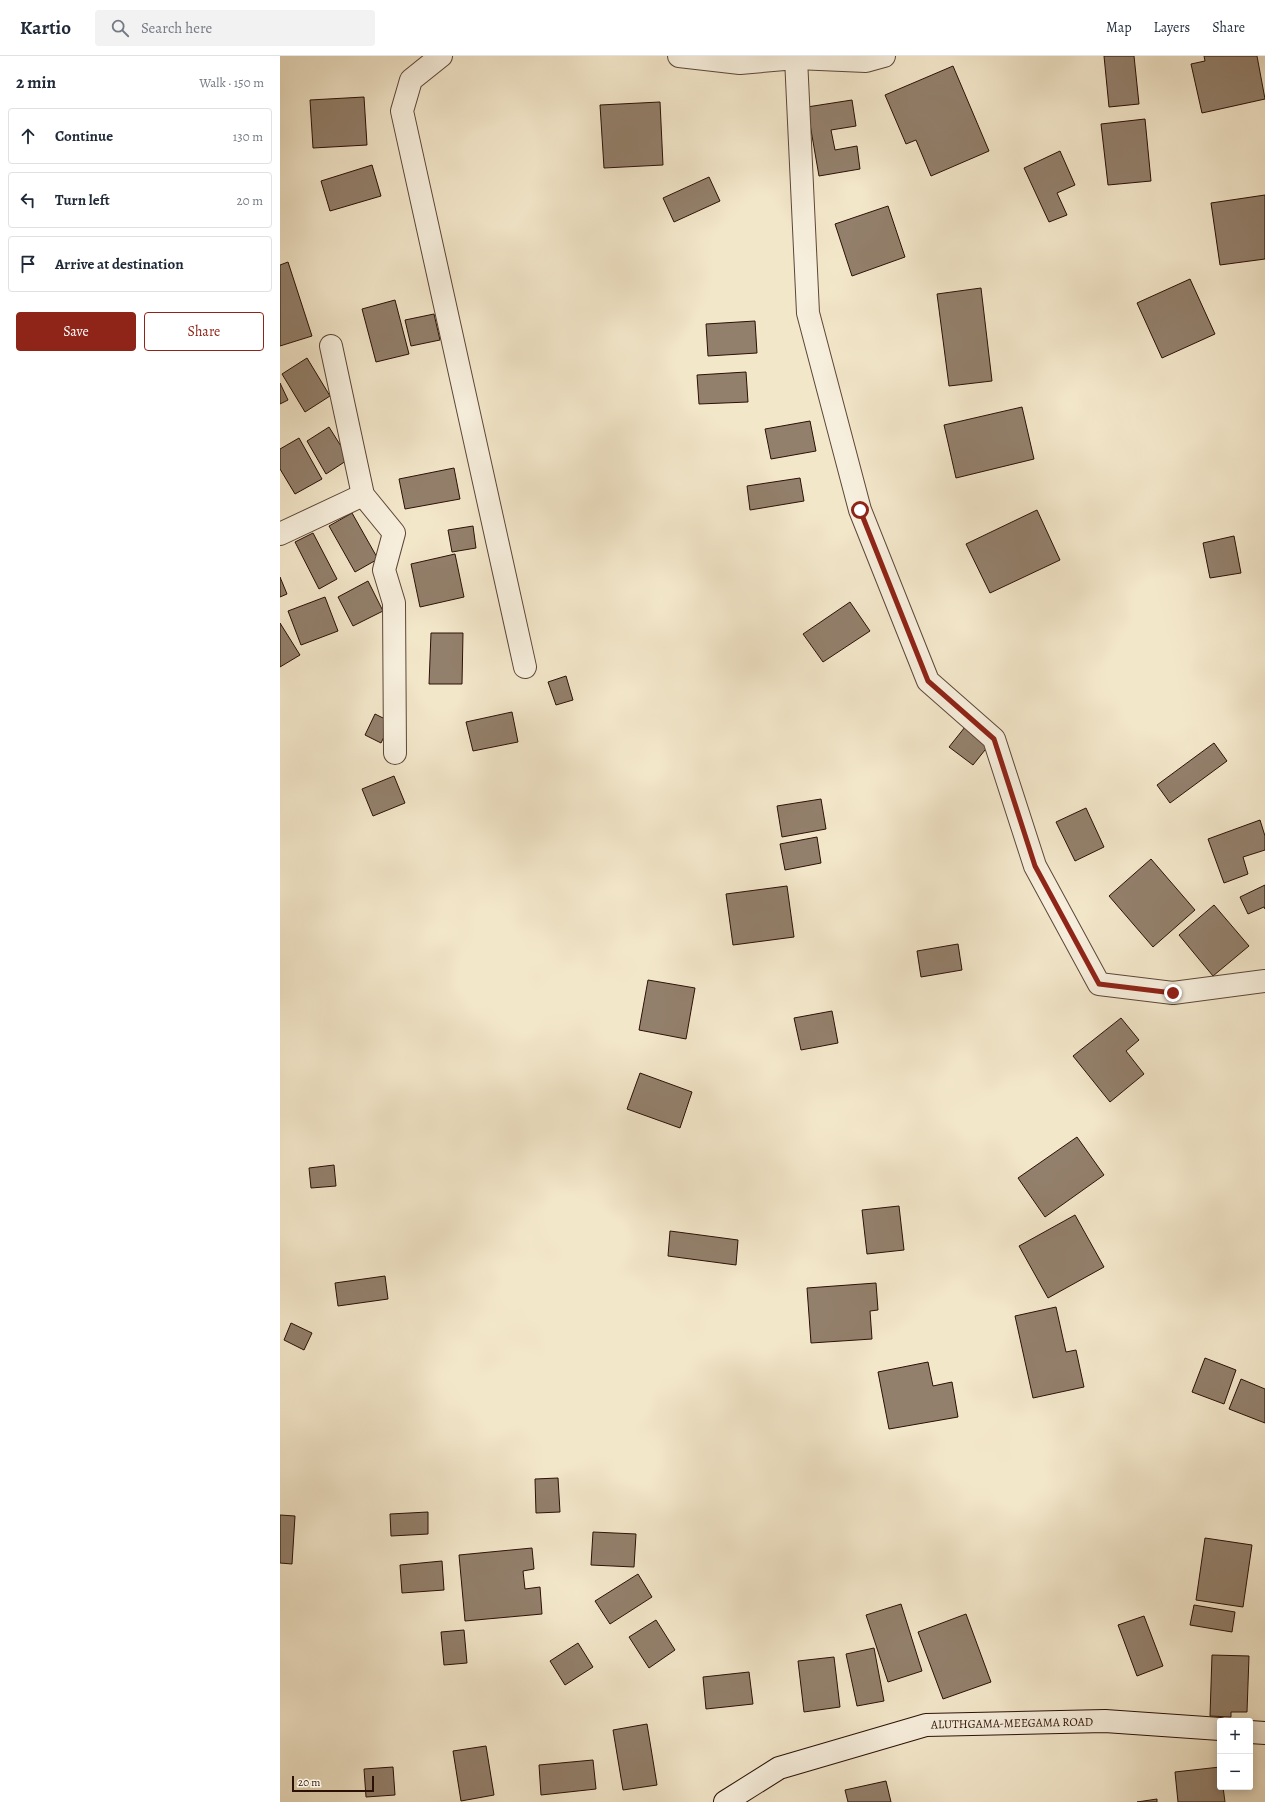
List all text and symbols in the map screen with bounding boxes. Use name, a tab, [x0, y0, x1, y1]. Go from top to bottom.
search box	[95, 10, 375, 46]
text: Kartio	[20, 15, 71, 41]
icon: search	[109, 17, 131, 39]
text: Search here	[141, 18, 212, 38]
text: Map	[1106, 18, 1132, 37]
text: Layers	[1154, 18, 1190, 37]
text: Share	[1212, 18, 1245, 37]
text: 2 min	[16, 71, 56, 94]
text: Walk · 150 m	[199, 74, 264, 91]
icon: ahead	[17, 125, 39, 147]
text: Continue	[55, 126, 113, 146]
text: 130 m	[233, 128, 263, 145]
icon: left	[17, 189, 39, 211]
text: Turn left	[55, 190, 110, 210]
text: 20 m	[237, 192, 263, 209]
icon: arrive	[17, 253, 39, 275]
text: Arrive at destination	[55, 254, 184, 274]
button: Save	[16, 312, 136, 351]
button: Share	[144, 312, 264, 351]
route start	[851, 501, 869, 519]
route end	[1164, 984, 1182, 1002]
street label: ALUTHGAMA-MEEGAMA ROAD	[930, 1714, 1093, 1732]
map controls	[1217, 1718, 1253, 1790]
button: +	[1217, 1718, 1253, 1754]
button: −	[1217, 1754, 1253, 1790]
scale bar	[292, 1774, 374, 1793]
text: 20 m	[298, 1775, 320, 1790]

